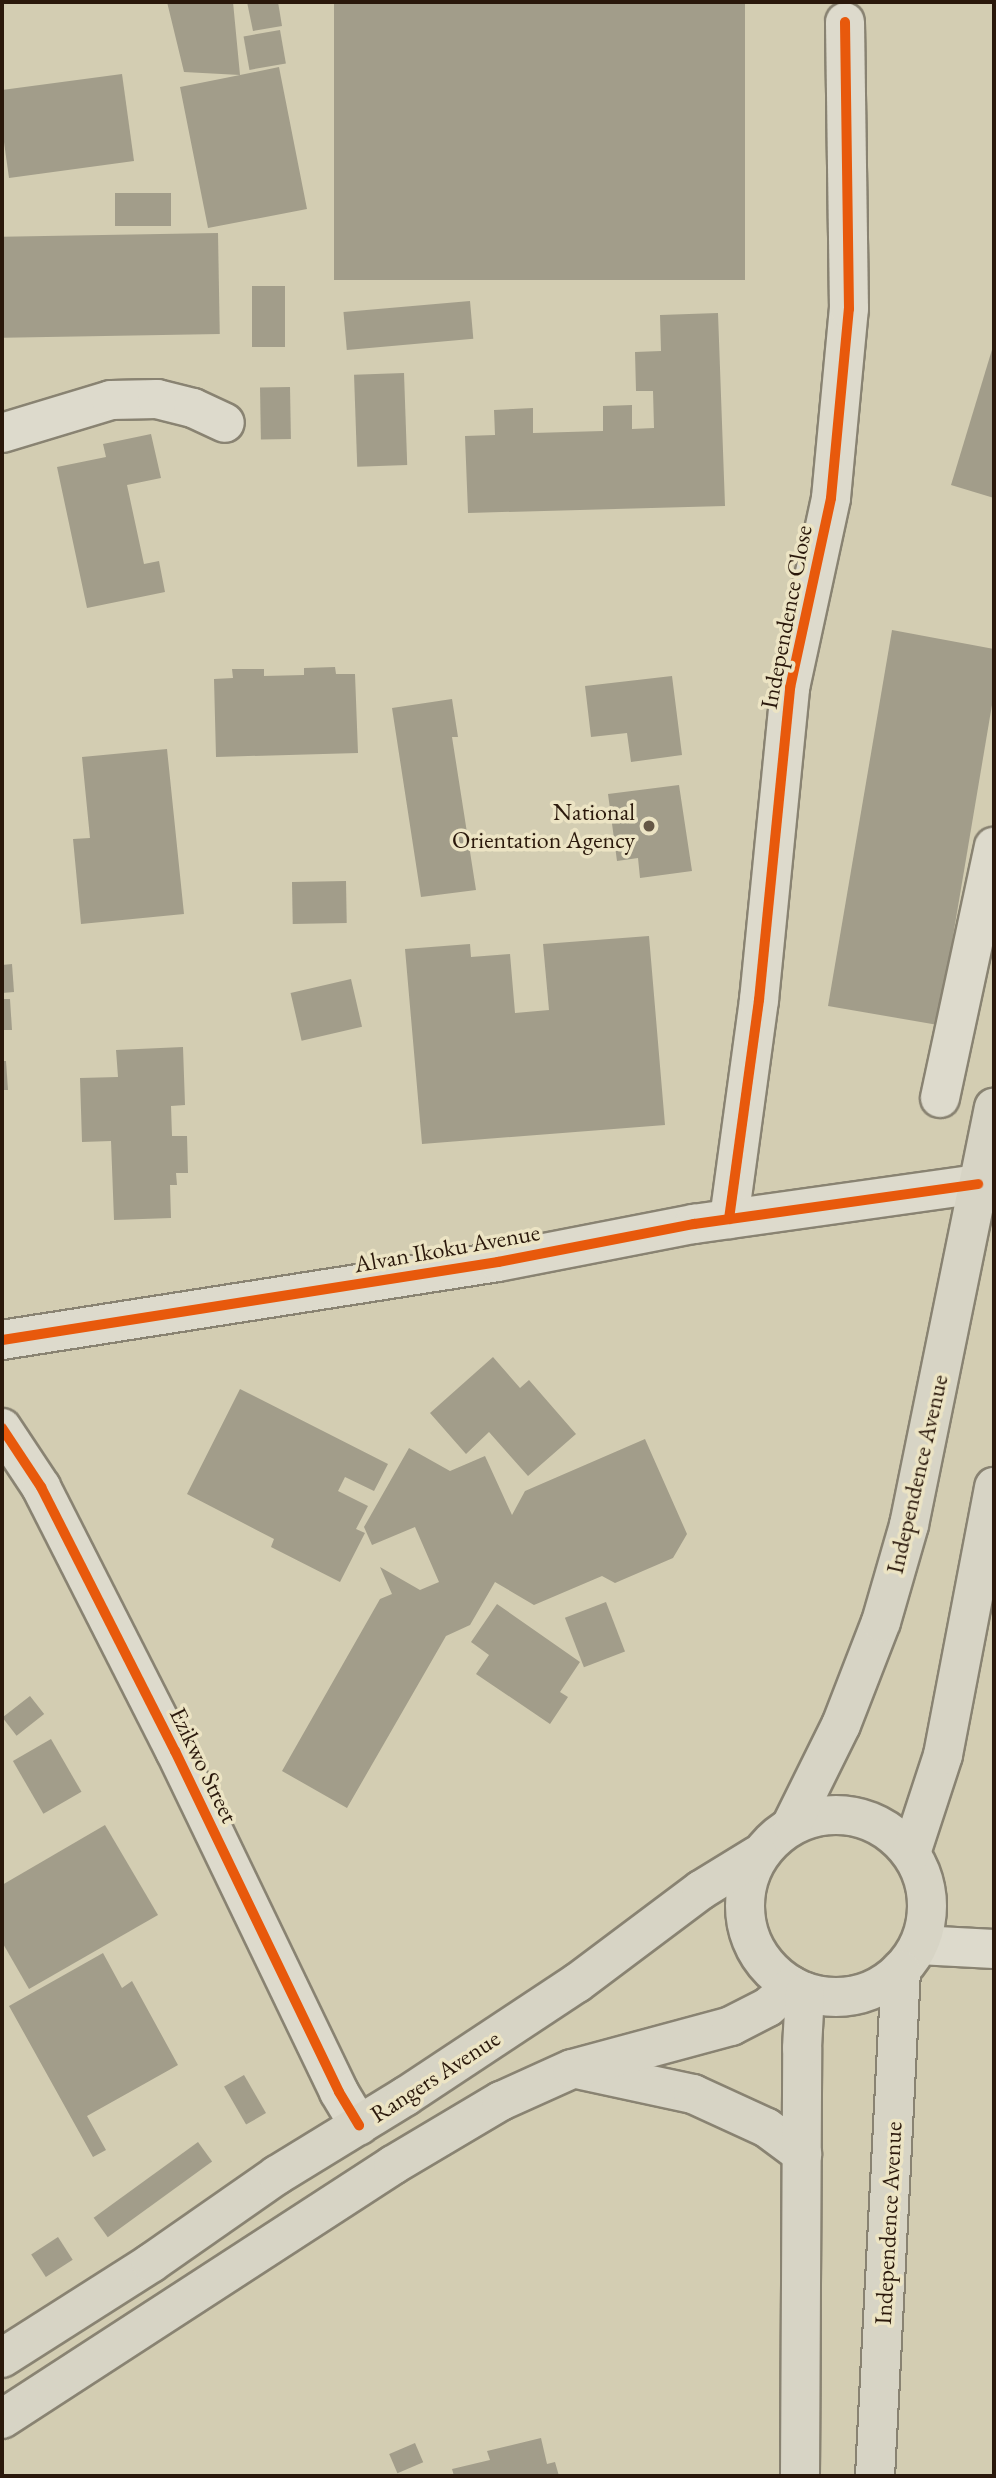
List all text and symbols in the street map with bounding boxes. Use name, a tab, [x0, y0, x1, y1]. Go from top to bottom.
street label: Independence Close	[754, 523, 818, 711]
place label: National Orientation Agency	[452, 798, 635, 854]
marker: National Orientation Agency	[641, 818, 657, 834]
street label: Alvan Ikoku Avenue	[352, 1217, 542, 1279]
street label: Independence Avenue	[880, 1372, 954, 1576]
street label: Ezikwo Street	[164, 1703, 244, 1827]
street label: Rangers Avenue	[365, 2023, 505, 2129]
street label: Independence Avenue	[868, 2121, 908, 2325]

